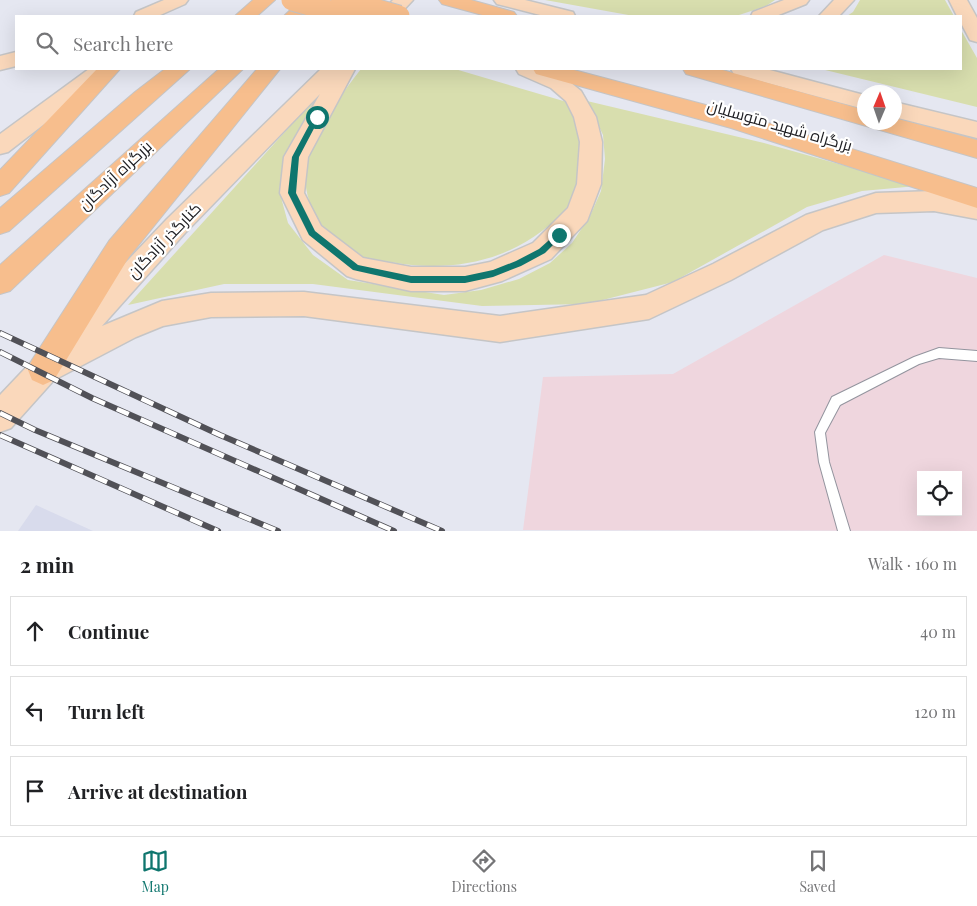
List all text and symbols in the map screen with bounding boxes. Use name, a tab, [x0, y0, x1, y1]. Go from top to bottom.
search box	[15, 15, 962, 70]
icon: search	[33, 29, 61, 57]
text: Search here	[73, 30, 173, 56]
north arrow	[857, 85, 902, 130]
street label: بزرگراه شهید متوسلیان	[705, 94, 855, 156]
route start	[306, 106, 329, 129]
street label: بزرگراه آزادگان	[73, 135, 157, 215]
street label: کنارگذر آزادگان	[122, 197, 206, 283]
route end	[548, 224, 571, 247]
map controls	[917, 471, 962, 516]
button: locate	[917, 471, 962, 516]
text: 2 min	[20, 550, 74, 578]
text: Walk · 160 m	[868, 553, 957, 574]
icon: ahead	[21, 617, 49, 645]
text: Continue	[68, 618, 149, 644]
text: 40 m	[920, 621, 956, 642]
icon: left	[21, 697, 49, 725]
text: Turn left	[68, 698, 145, 724]
text: 120 m	[915, 701, 956, 722]
icon: arrive	[21, 777, 49, 805]
text: Arrive at destination	[68, 778, 248, 804]
tab: Map	[141, 847, 169, 896]
tab: Directions	[452, 847, 517, 896]
tab: Saved	[799, 847, 836, 896]

